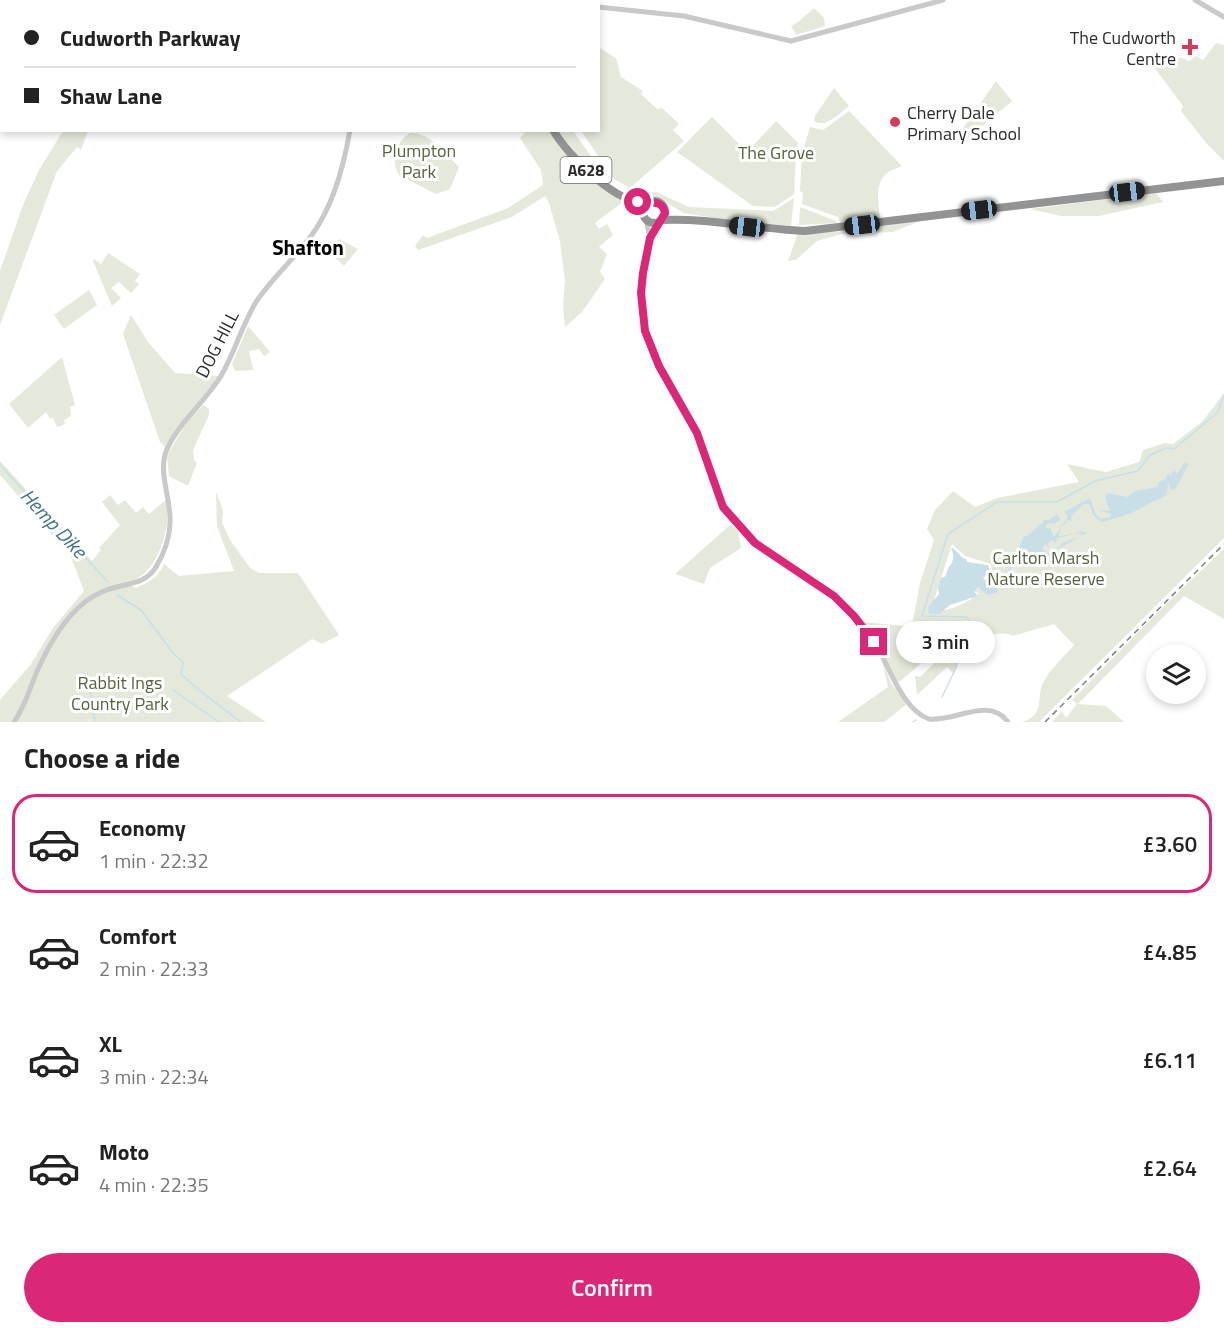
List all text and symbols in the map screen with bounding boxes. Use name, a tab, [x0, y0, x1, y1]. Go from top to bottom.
text: Cudworth Parkway	[60, 21, 241, 55]
place label: The Cudworth Centre	[1070, 24, 1176, 72]
marker: The Cudworth Centre	[1181, 38, 1199, 56]
text: Shaw Lane	[60, 79, 162, 113]
place label: Cherry Dale Primary School	[907, 99, 1021, 147]
marker: Cherry Dale Primary School	[888, 115, 902, 129]
park label: Plumpton Park	[382, 137, 456, 185]
park label: The Grove	[738, 139, 814, 166]
road number: A628	[560, 157, 612, 183]
car	[1108, 181, 1146, 203]
route start	[624, 188, 651, 215]
car	[960, 199, 998, 221]
car	[843, 214, 881, 236]
car	[728, 216, 766, 238]
district label: Shafton	[272, 231, 344, 263]
street label: DOG HILL	[189, 305, 246, 382]
water label: Hemp Dike	[13, 481, 96, 566]
park label: Carlton Marsh Nature Reserve	[987, 544, 1105, 592]
callout: 3 min	[895, 621, 994, 663]
text: 3 min	[921, 626, 970, 657]
route end	[860, 628, 887, 655]
map controls	[1146, 644, 1206, 704]
button: layers	[1146, 644, 1206, 704]
park label: Rabbit Ings Country Park	[71, 669, 169, 717]
text: Choose a ride	[24, 737, 180, 778]
text: Economy	[99, 811, 186, 845]
icon: car	[27, 817, 81, 871]
text: £3.60	[1142, 827, 1197, 861]
text: 1 min · 22:32	[99, 845, 209, 876]
text: Comfort	[99, 919, 177, 953]
icon: car	[27, 925, 81, 979]
text: £4.85	[1142, 935, 1197, 969]
text: 2 min · 22:33	[99, 953, 209, 984]
text: XL	[99, 1027, 122, 1061]
icon: car	[27, 1033, 81, 1087]
text: £6.11	[1142, 1043, 1197, 1077]
text: 3 min · 22:34	[99, 1061, 209, 1092]
text: Moto	[99, 1135, 149, 1169]
icon: car	[27, 1141, 81, 1195]
text: £2.64	[1142, 1151, 1197, 1185]
text: 4 min · 22:35	[99, 1169, 209, 1200]
button: Confirm	[24, 1253, 1200, 1322]

